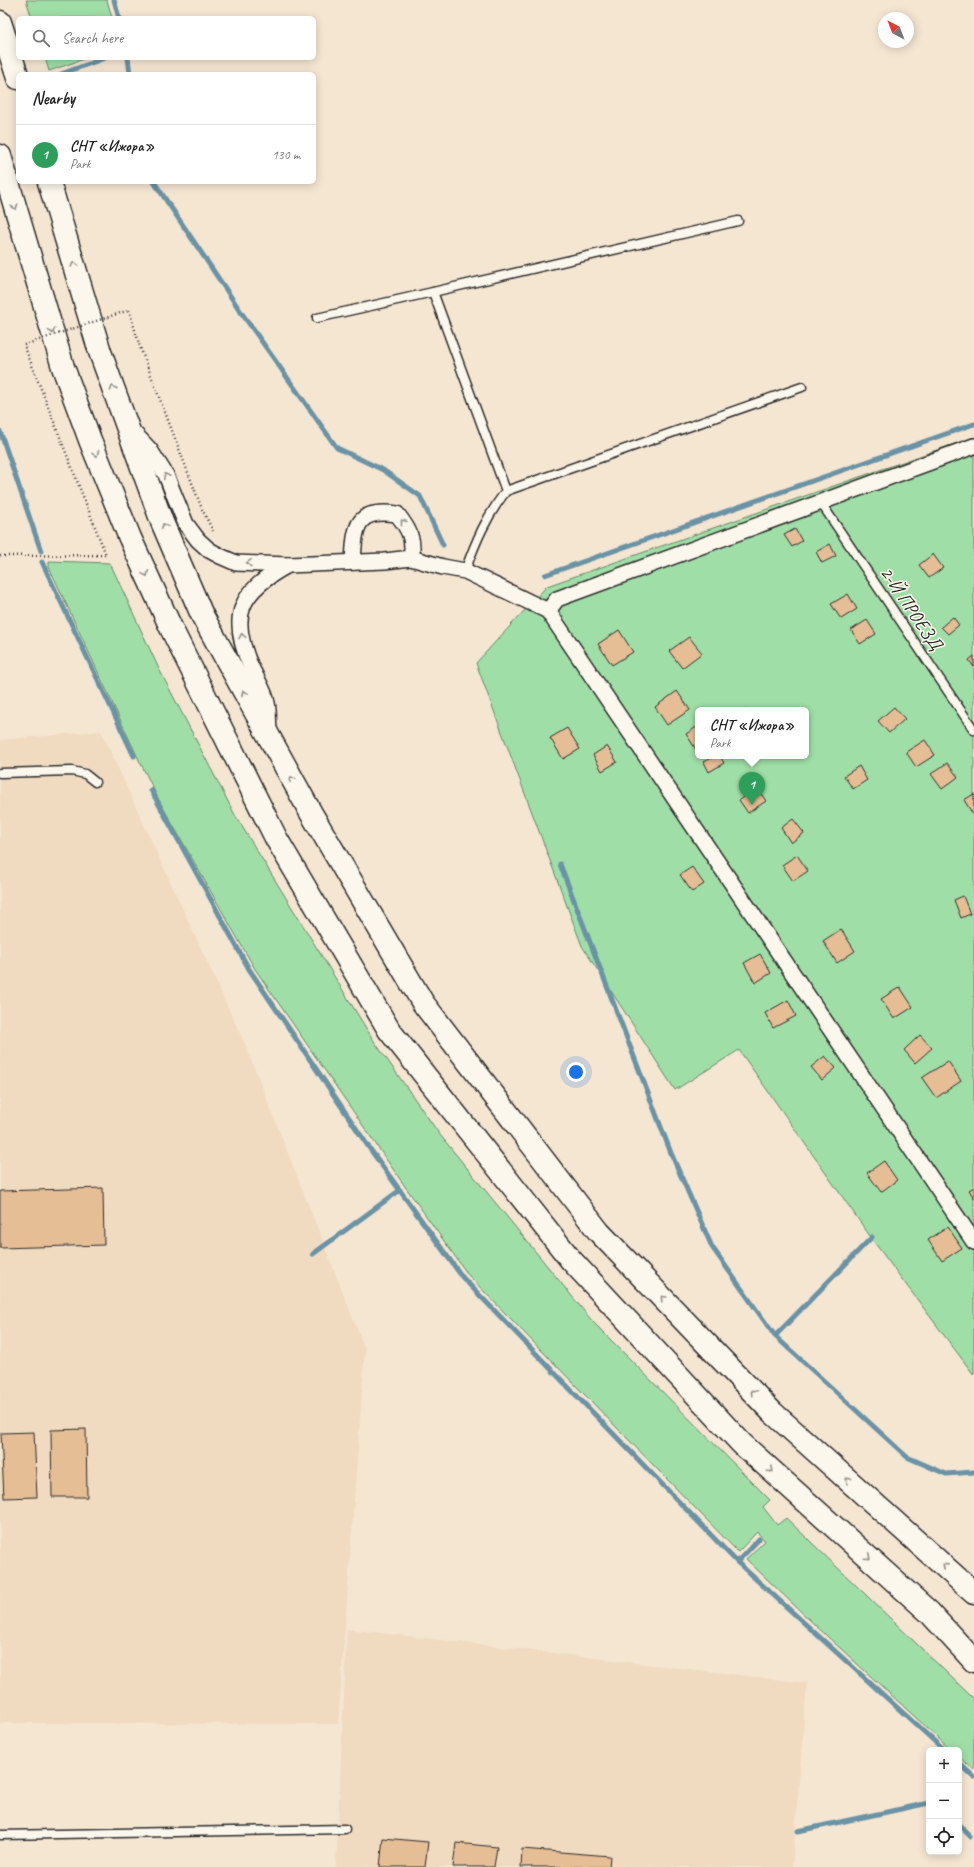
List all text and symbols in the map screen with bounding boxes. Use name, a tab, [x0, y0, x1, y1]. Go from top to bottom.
north arrow	[878, 12, 914, 48]
search box	[16, 16, 316, 60]
icon: search	[30, 27, 52, 49]
text: Search here	[62, 29, 123, 48]
text: Nearby	[32, 88, 75, 109]
text: СНТ «Ижора»	[70, 137, 154, 156]
text: 1	[42, 147, 48, 163]
text: 130 m	[272, 147, 300, 163]
text: Park	[70, 156, 91, 172]
one-way arrow	[10, 203, 19, 210]
one-way arrow	[70, 261, 79, 268]
one-way arrow	[47, 328, 56, 335]
one-way arrow	[109, 384, 118, 391]
one-way arrow	[91, 449, 99, 457]
one-way arrow	[163, 473, 171, 480]
one-way arrow	[400, 519, 407, 526]
one-way arrow	[160, 522, 168, 529]
one-way arrow	[246, 559, 252, 568]
street label: 2-Й ПРОЕЗД	[874, 562, 949, 656]
one-way arrow	[141, 569, 149, 577]
one-way arrow	[238, 633, 246, 639]
one-way arrow	[242, 690, 249, 697]
popup	[695, 707, 809, 759]
text: СНТ «Ижора»	[710, 716, 794, 735]
text: Park	[710, 735, 730, 751]
pin: 1	[739, 772, 765, 805]
one-way arrow	[289, 776, 296, 783]
your location	[566, 1062, 586, 1082]
one-way arrow	[660, 1295, 667, 1303]
one-way arrow	[750, 1389, 758, 1397]
one-way arrow	[766, 1466, 774, 1473]
one-way arrow	[846, 1477, 853, 1484]
one-way arrow	[863, 1553, 871, 1560]
one-way arrow	[943, 1564, 950, 1571]
map controls	[926, 1747, 962, 1855]
button: +	[926, 1747, 962, 1783]
button: −	[926, 1783, 962, 1819]
button: locate	[926, 1819, 962, 1855]

